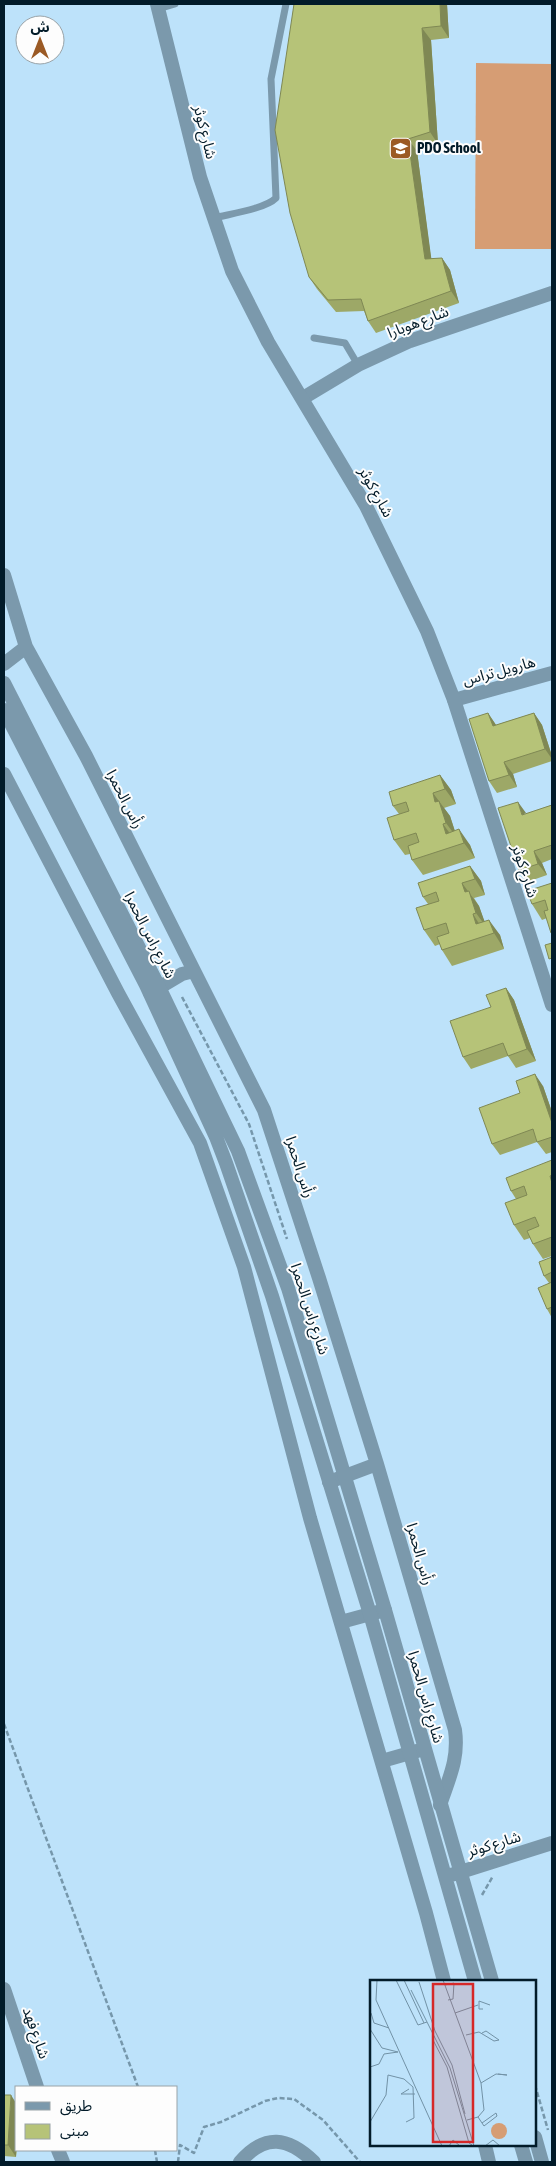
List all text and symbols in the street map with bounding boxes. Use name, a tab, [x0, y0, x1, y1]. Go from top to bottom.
north arrow	[15, 15, 65, 65]
text: ش	[30, 19, 50, 35]
street label: شارع كوثر	[186, 102, 220, 162]
school or university icon: PDO School	[389, 136, 413, 160]
place label: PDO School	[417, 139, 482, 156]
street label: شارع هوبارا	[385, 302, 452, 345]
street label: شارع كوثر	[352, 463, 397, 522]
street label: هارويل تراس	[461, 653, 537, 689]
street label: رأس الحمرا	[103, 767, 147, 831]
street label: شارع كوثر	[505, 841, 542, 901]
street label: شارع راس الحمرا	[118, 889, 180, 983]
street label: رأس الحمرا	[282, 1134, 318, 1200]
street label: شارع راس الحمرا	[284, 1261, 333, 1358]
street label: رأس الحمرا	[403, 1521, 437, 1587]
street label: شارع راس الحمرا	[401, 1649, 448, 1746]
street label: شارع كوثر	[464, 1827, 524, 1864]
inset map	[370, 1980, 536, 2146]
street label: شارع فهد	[16, 2005, 53, 2062]
legend	[15, 2086, 178, 2151]
text: طريق	[60, 2097, 92, 2116]
text: مبنى	[60, 2122, 89, 2140]

